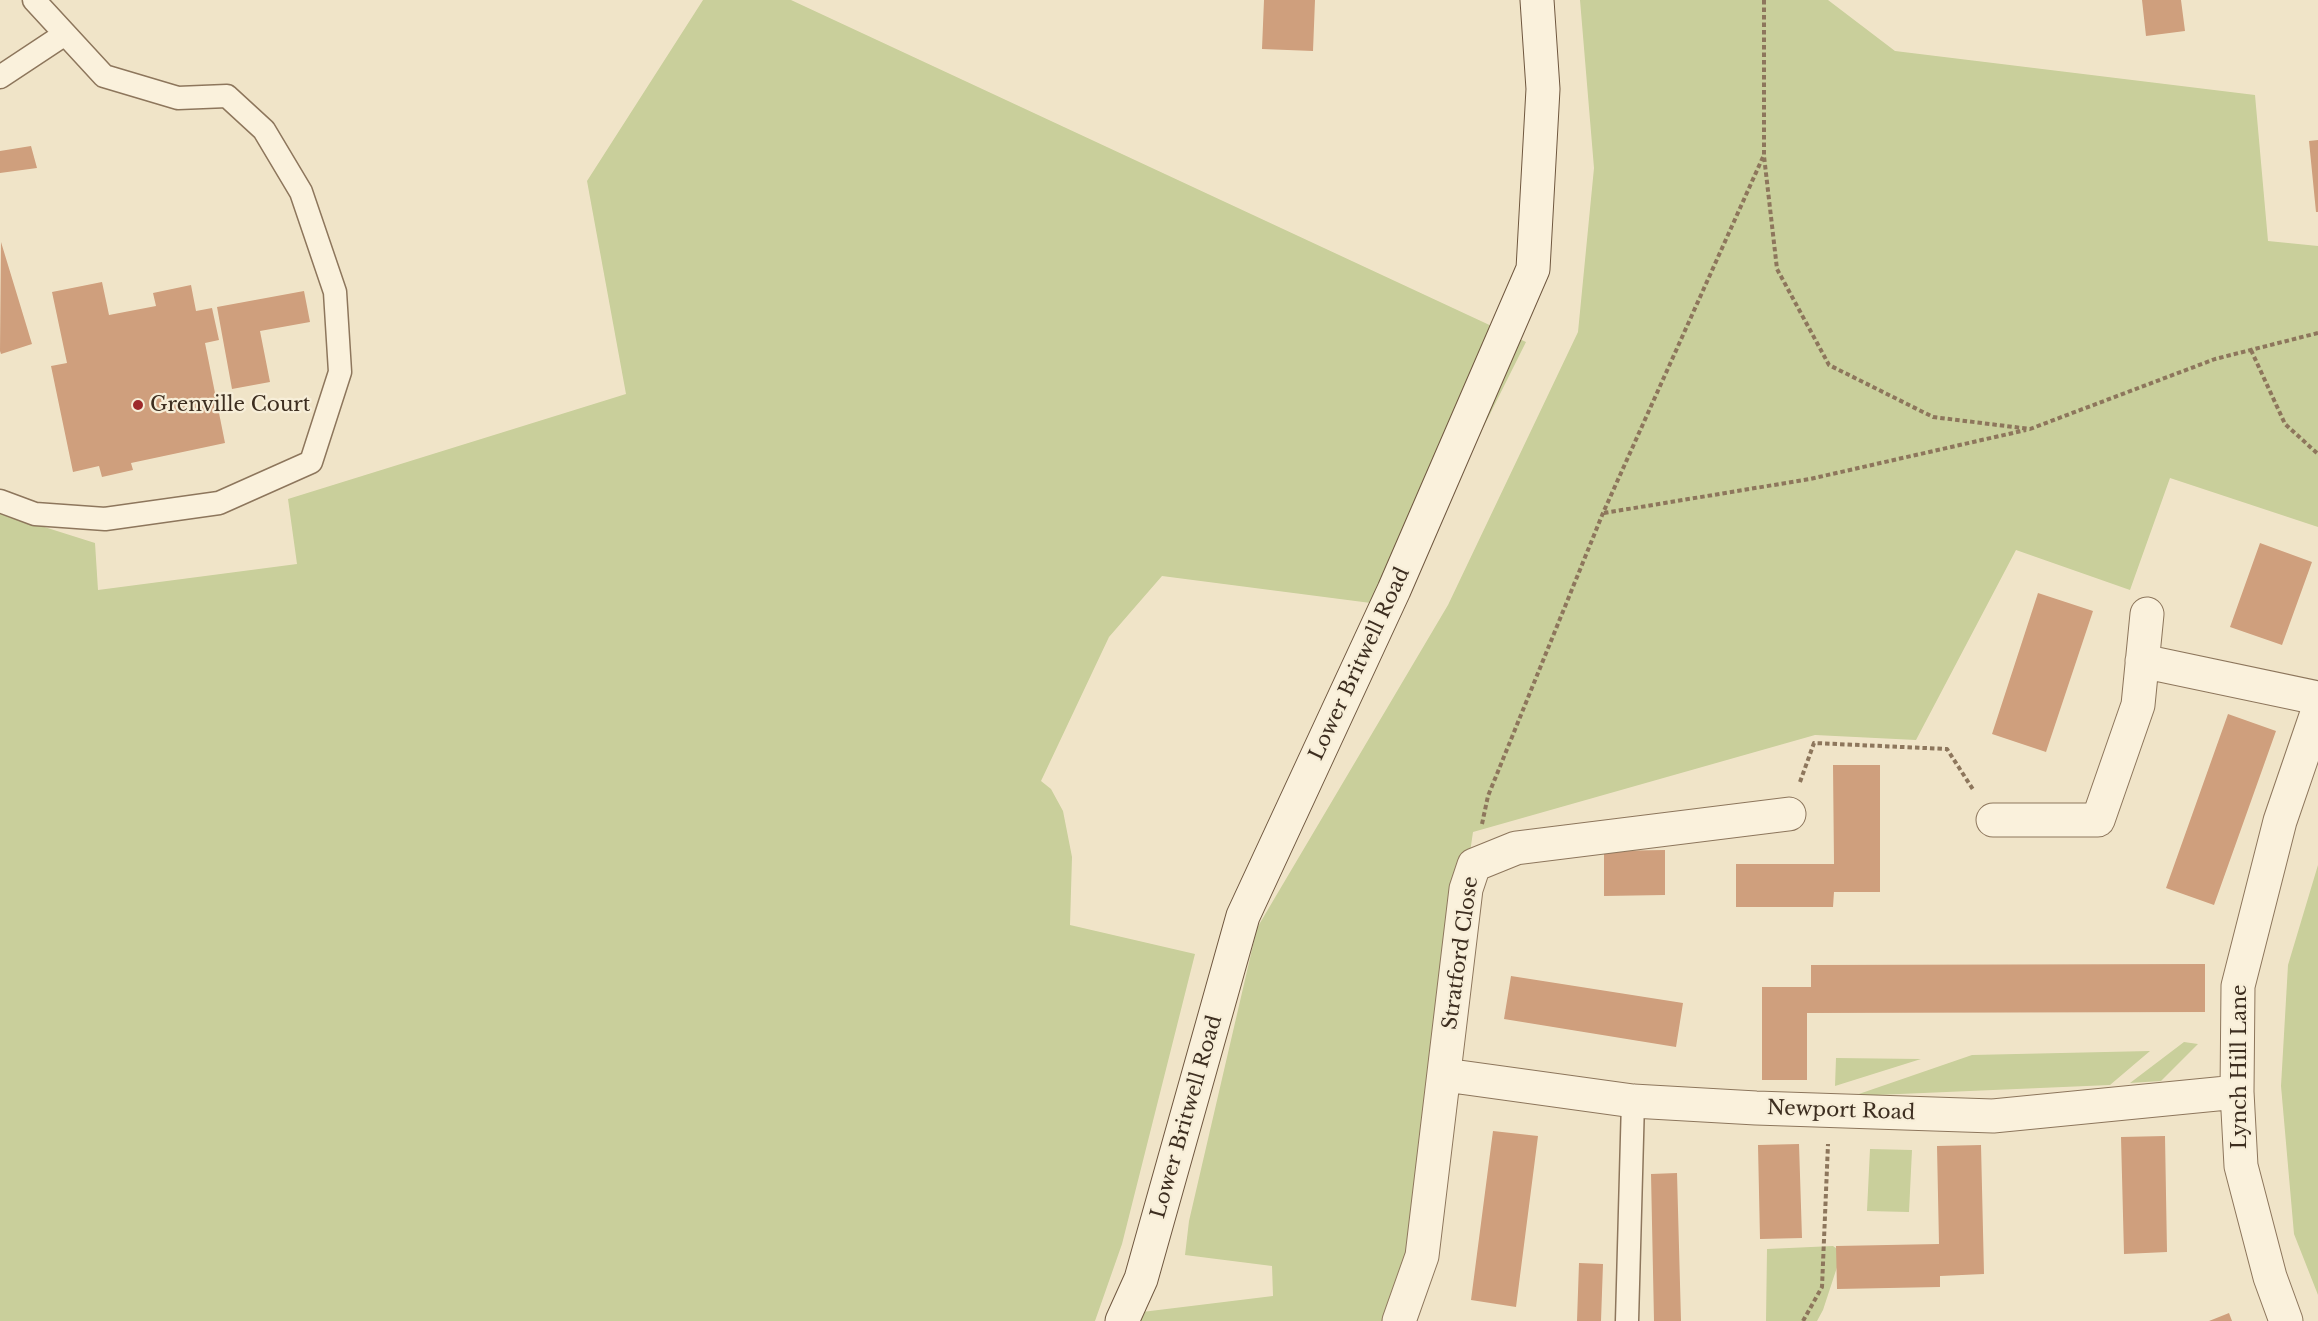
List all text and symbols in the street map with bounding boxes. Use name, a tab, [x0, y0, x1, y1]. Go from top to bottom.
place label: Grenville Court	[150, 393, 310, 417]
marker: Grenville Court	[131, 398, 145, 412]
street label: Lower Britwell Road	[1305, 564, 1415, 764]
street label: Stratford Close	[1438, 875, 1484, 1031]
street label: Lynch Hill Lane	[2228, 985, 2252, 1149]
street label: Lower Britwell Road	[1147, 1013, 1227, 1221]
street label: Newport Road	[1766, 1096, 1916, 1126]

